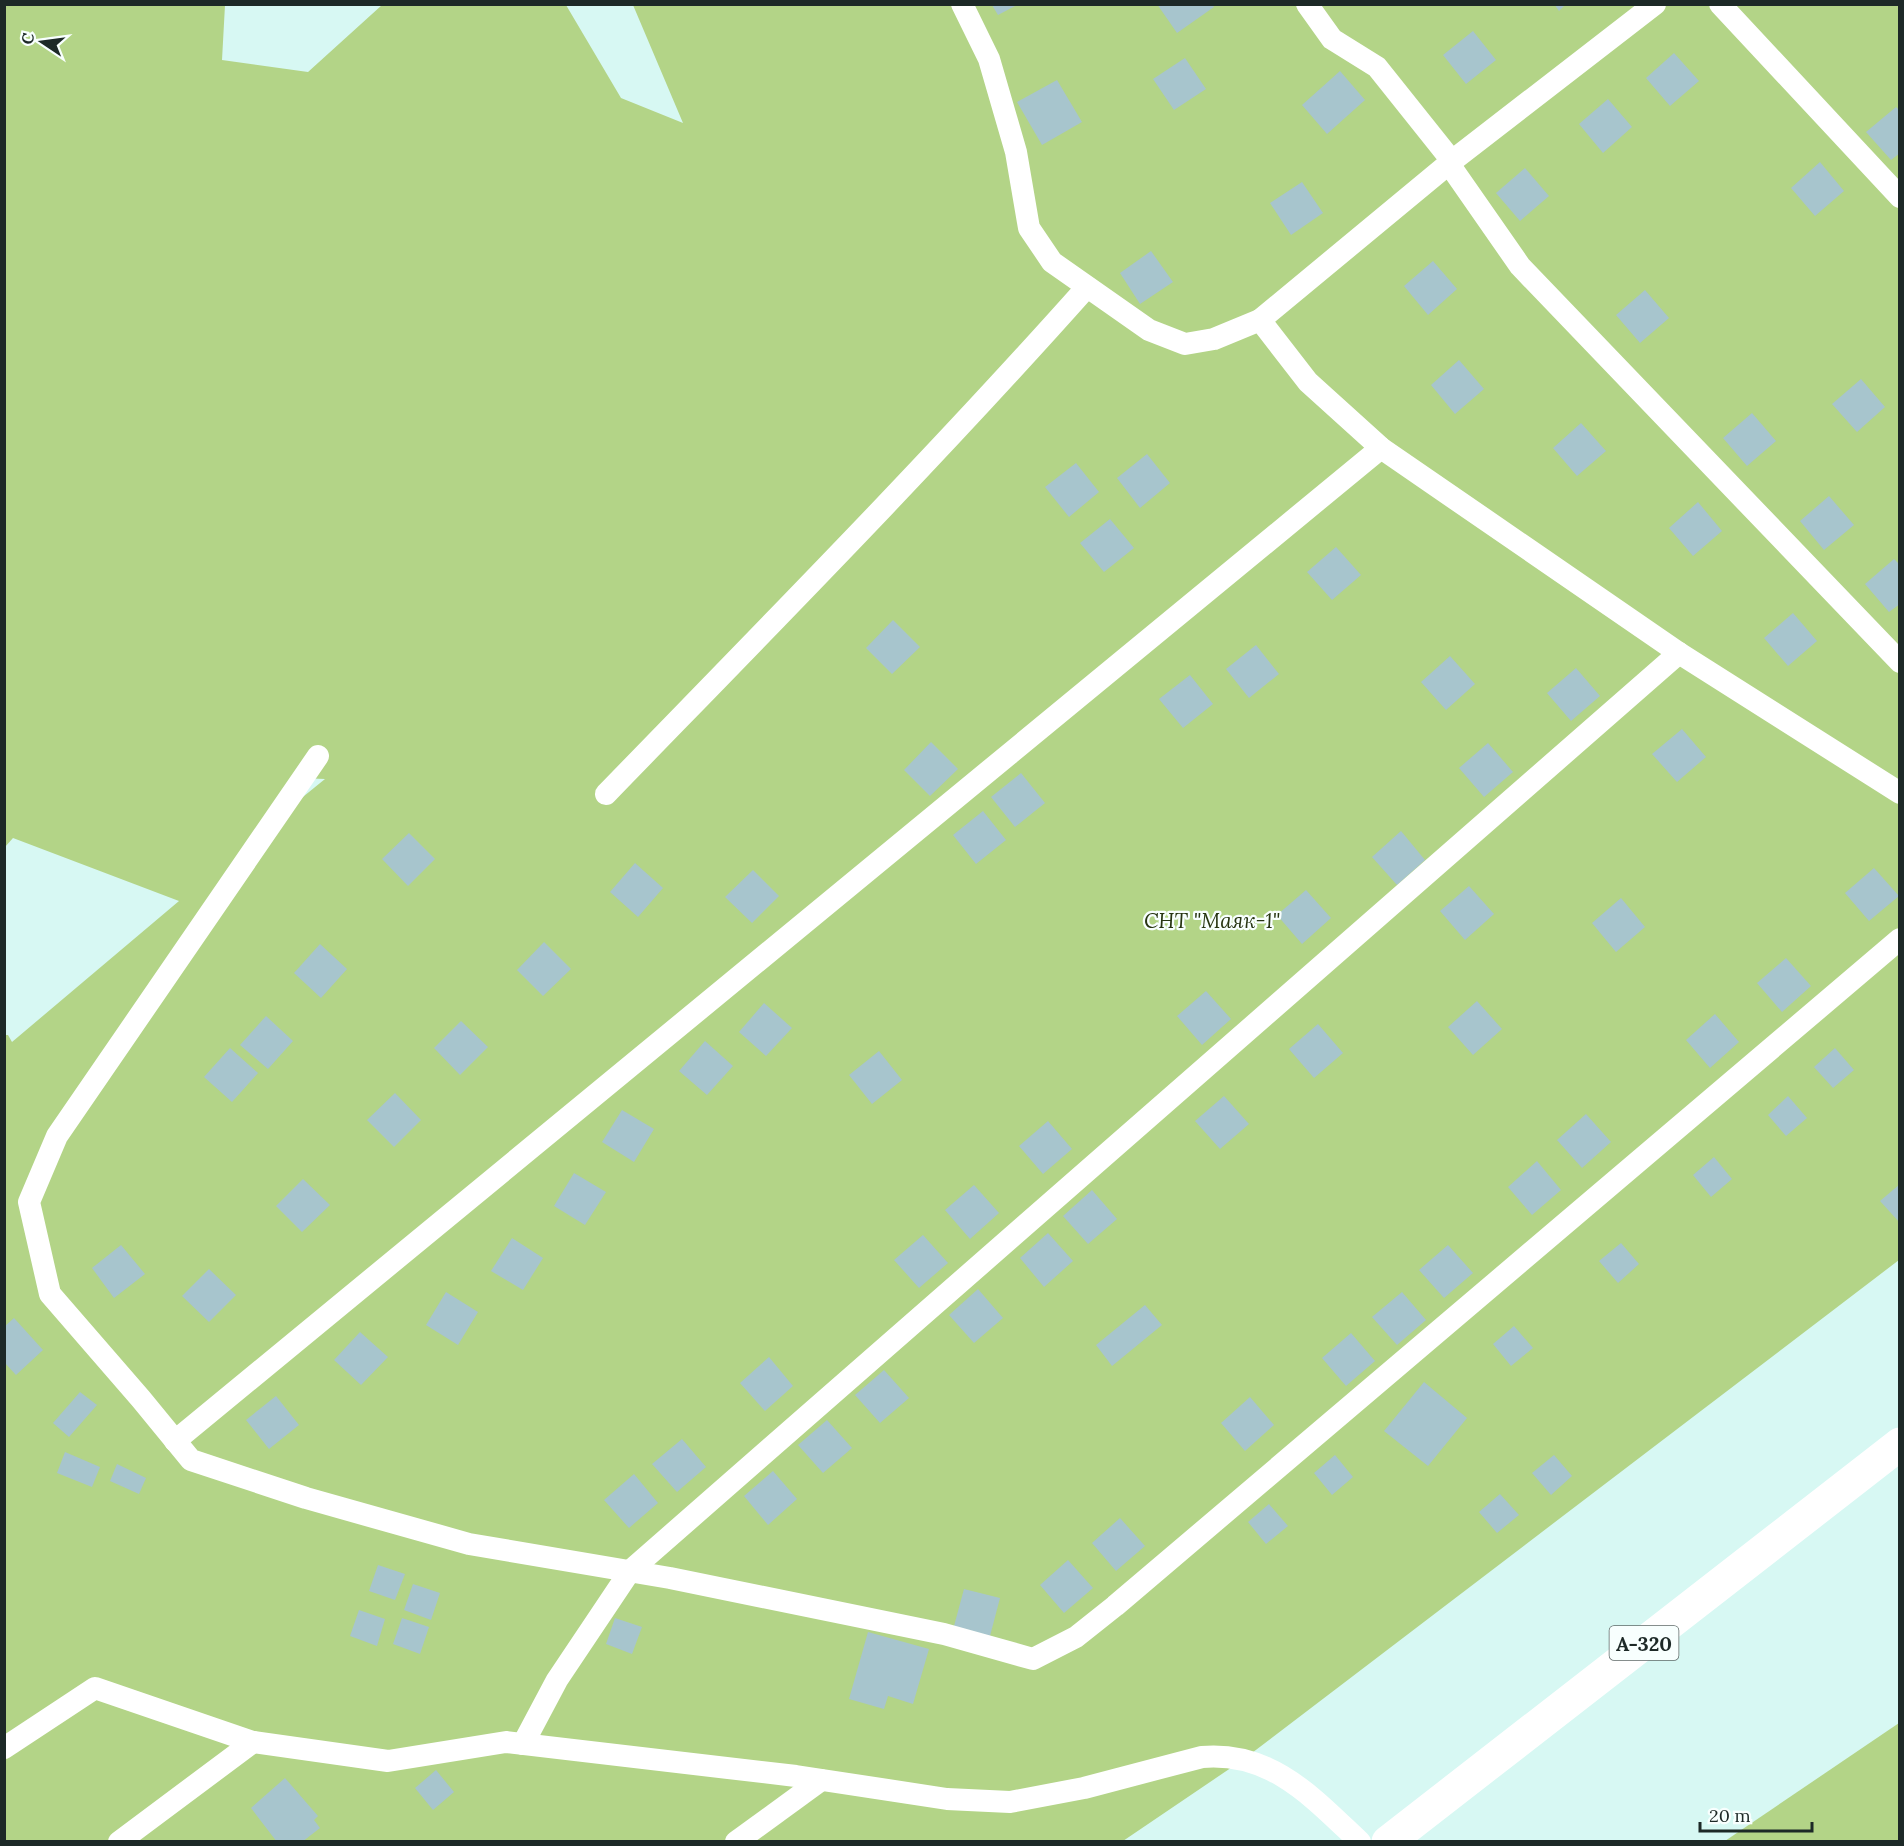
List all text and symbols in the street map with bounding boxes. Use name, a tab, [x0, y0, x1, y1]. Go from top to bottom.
north arrow	[12, 12, 72, 72]
text: С	[16, 31, 38, 46]
park label: СНТ "Маяк-1"	[1144, 907, 1280, 934]
road number: А-320	[1610, 1626, 1678, 1660]
scale bar	[1700, 1795, 1812, 1833]
text: 20 m	[1709, 1804, 1751, 1827]

